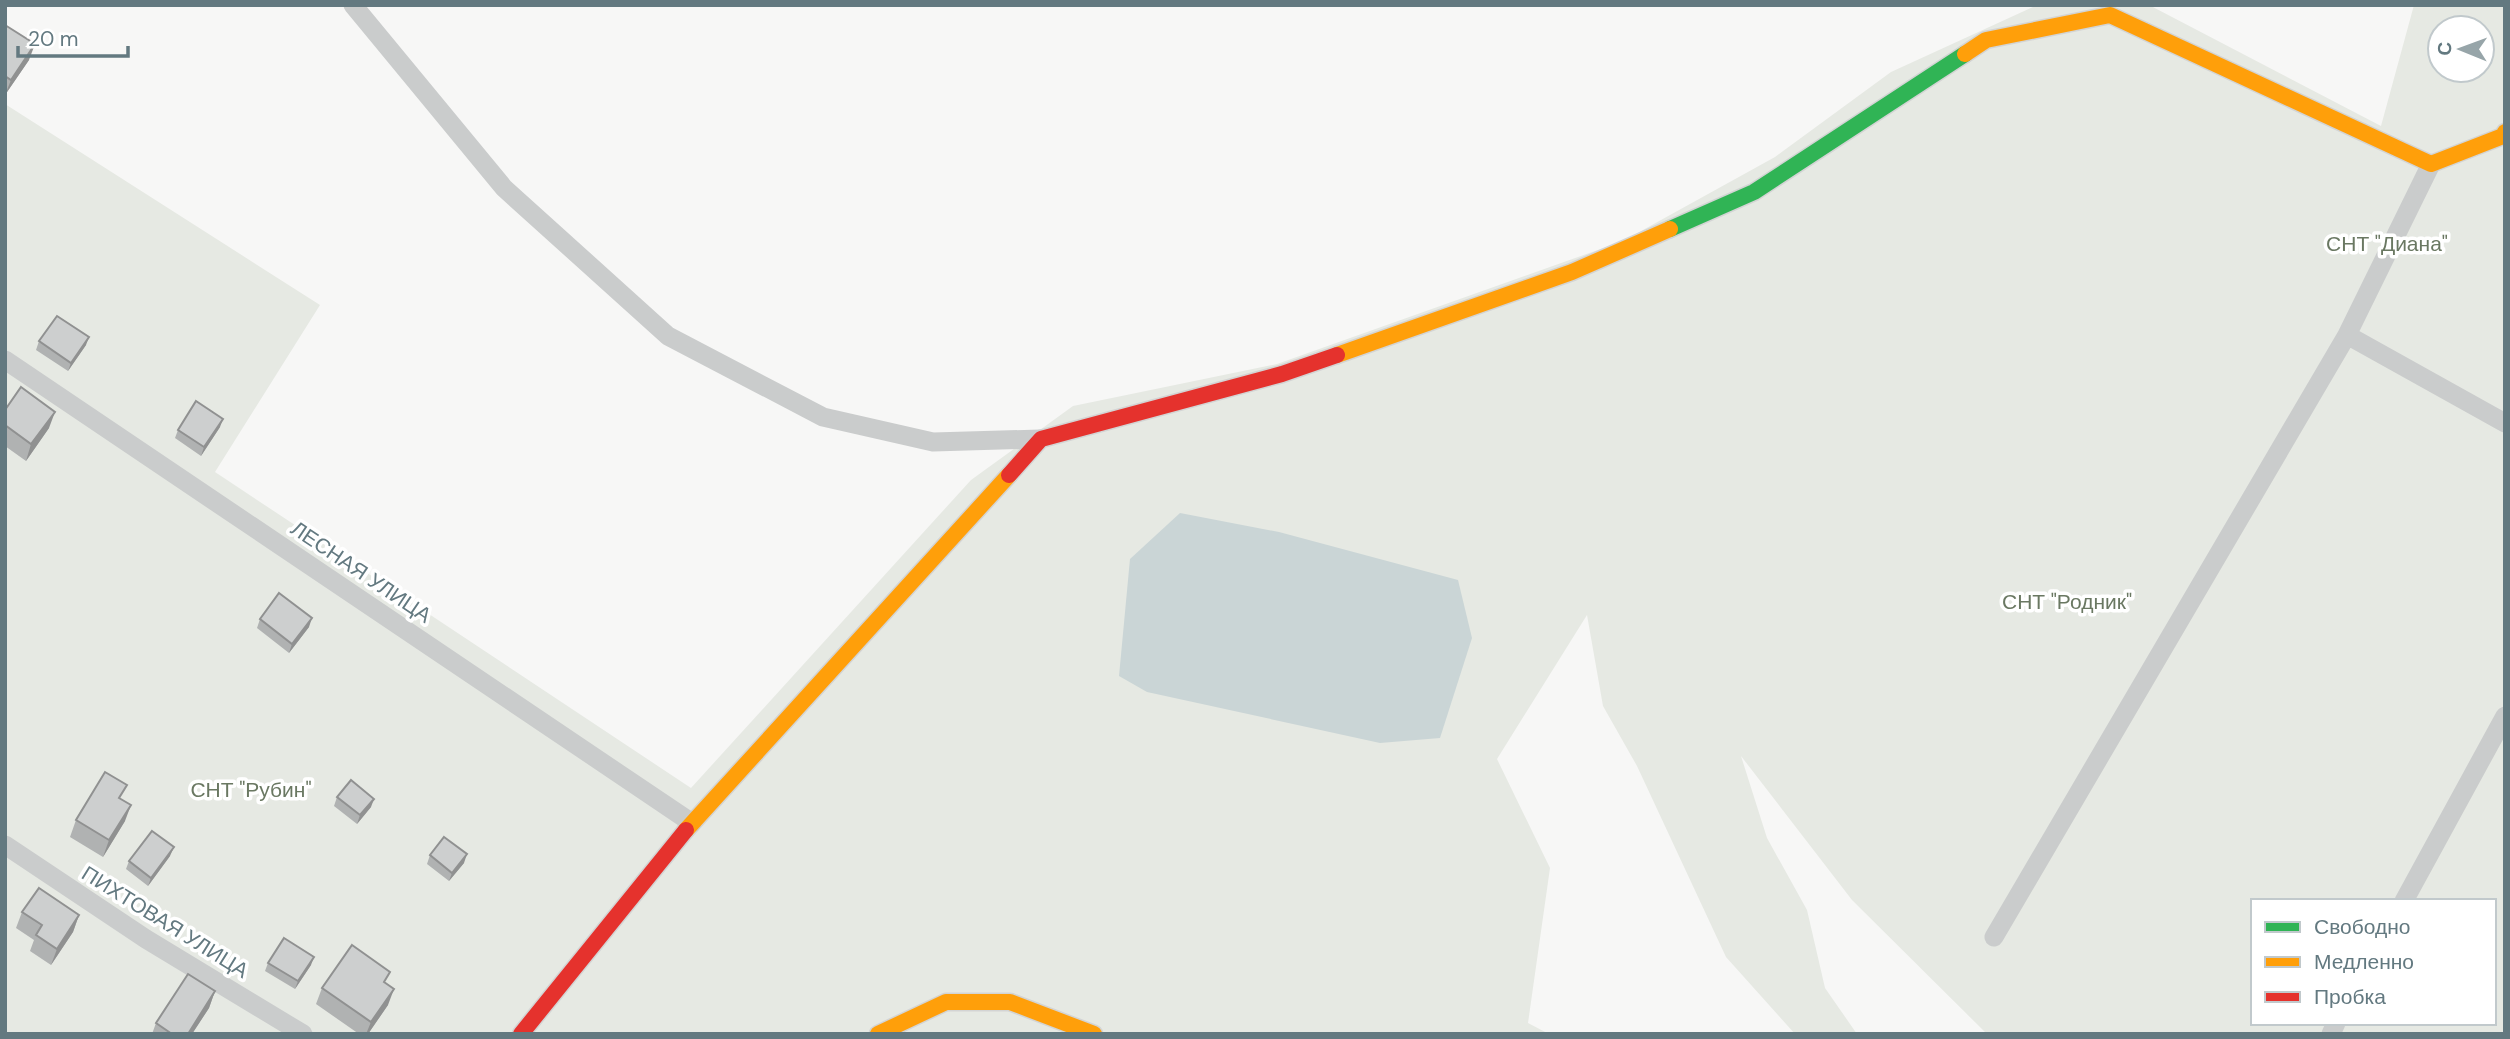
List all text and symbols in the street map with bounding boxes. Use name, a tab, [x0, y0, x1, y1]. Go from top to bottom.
scale bar	[18, 14, 128, 58]
north arrow	[2426, 14, 2496, 84]
text: 20 m	[28, 25, 79, 53]
text: С	[2432, 41, 2457, 56]
park label: СНТ "Диана"	[2326, 230, 2448, 258]
street label: ЛЕСНАЯ УЛИЦА	[285, 515, 437, 629]
park label: СНТ "Родник"	[2002, 588, 2132, 616]
park label: СНТ "Рубин"	[190, 776, 312, 804]
street label: ПИХТОВАЯ УЛИЦА	[76, 859, 254, 985]
legend	[2251, 899, 2496, 1025]
text: Свободно	[2314, 913, 2411, 941]
text: Медленно	[2314, 948, 2414, 976]
text: Пробка	[2314, 983, 2386, 1011]

